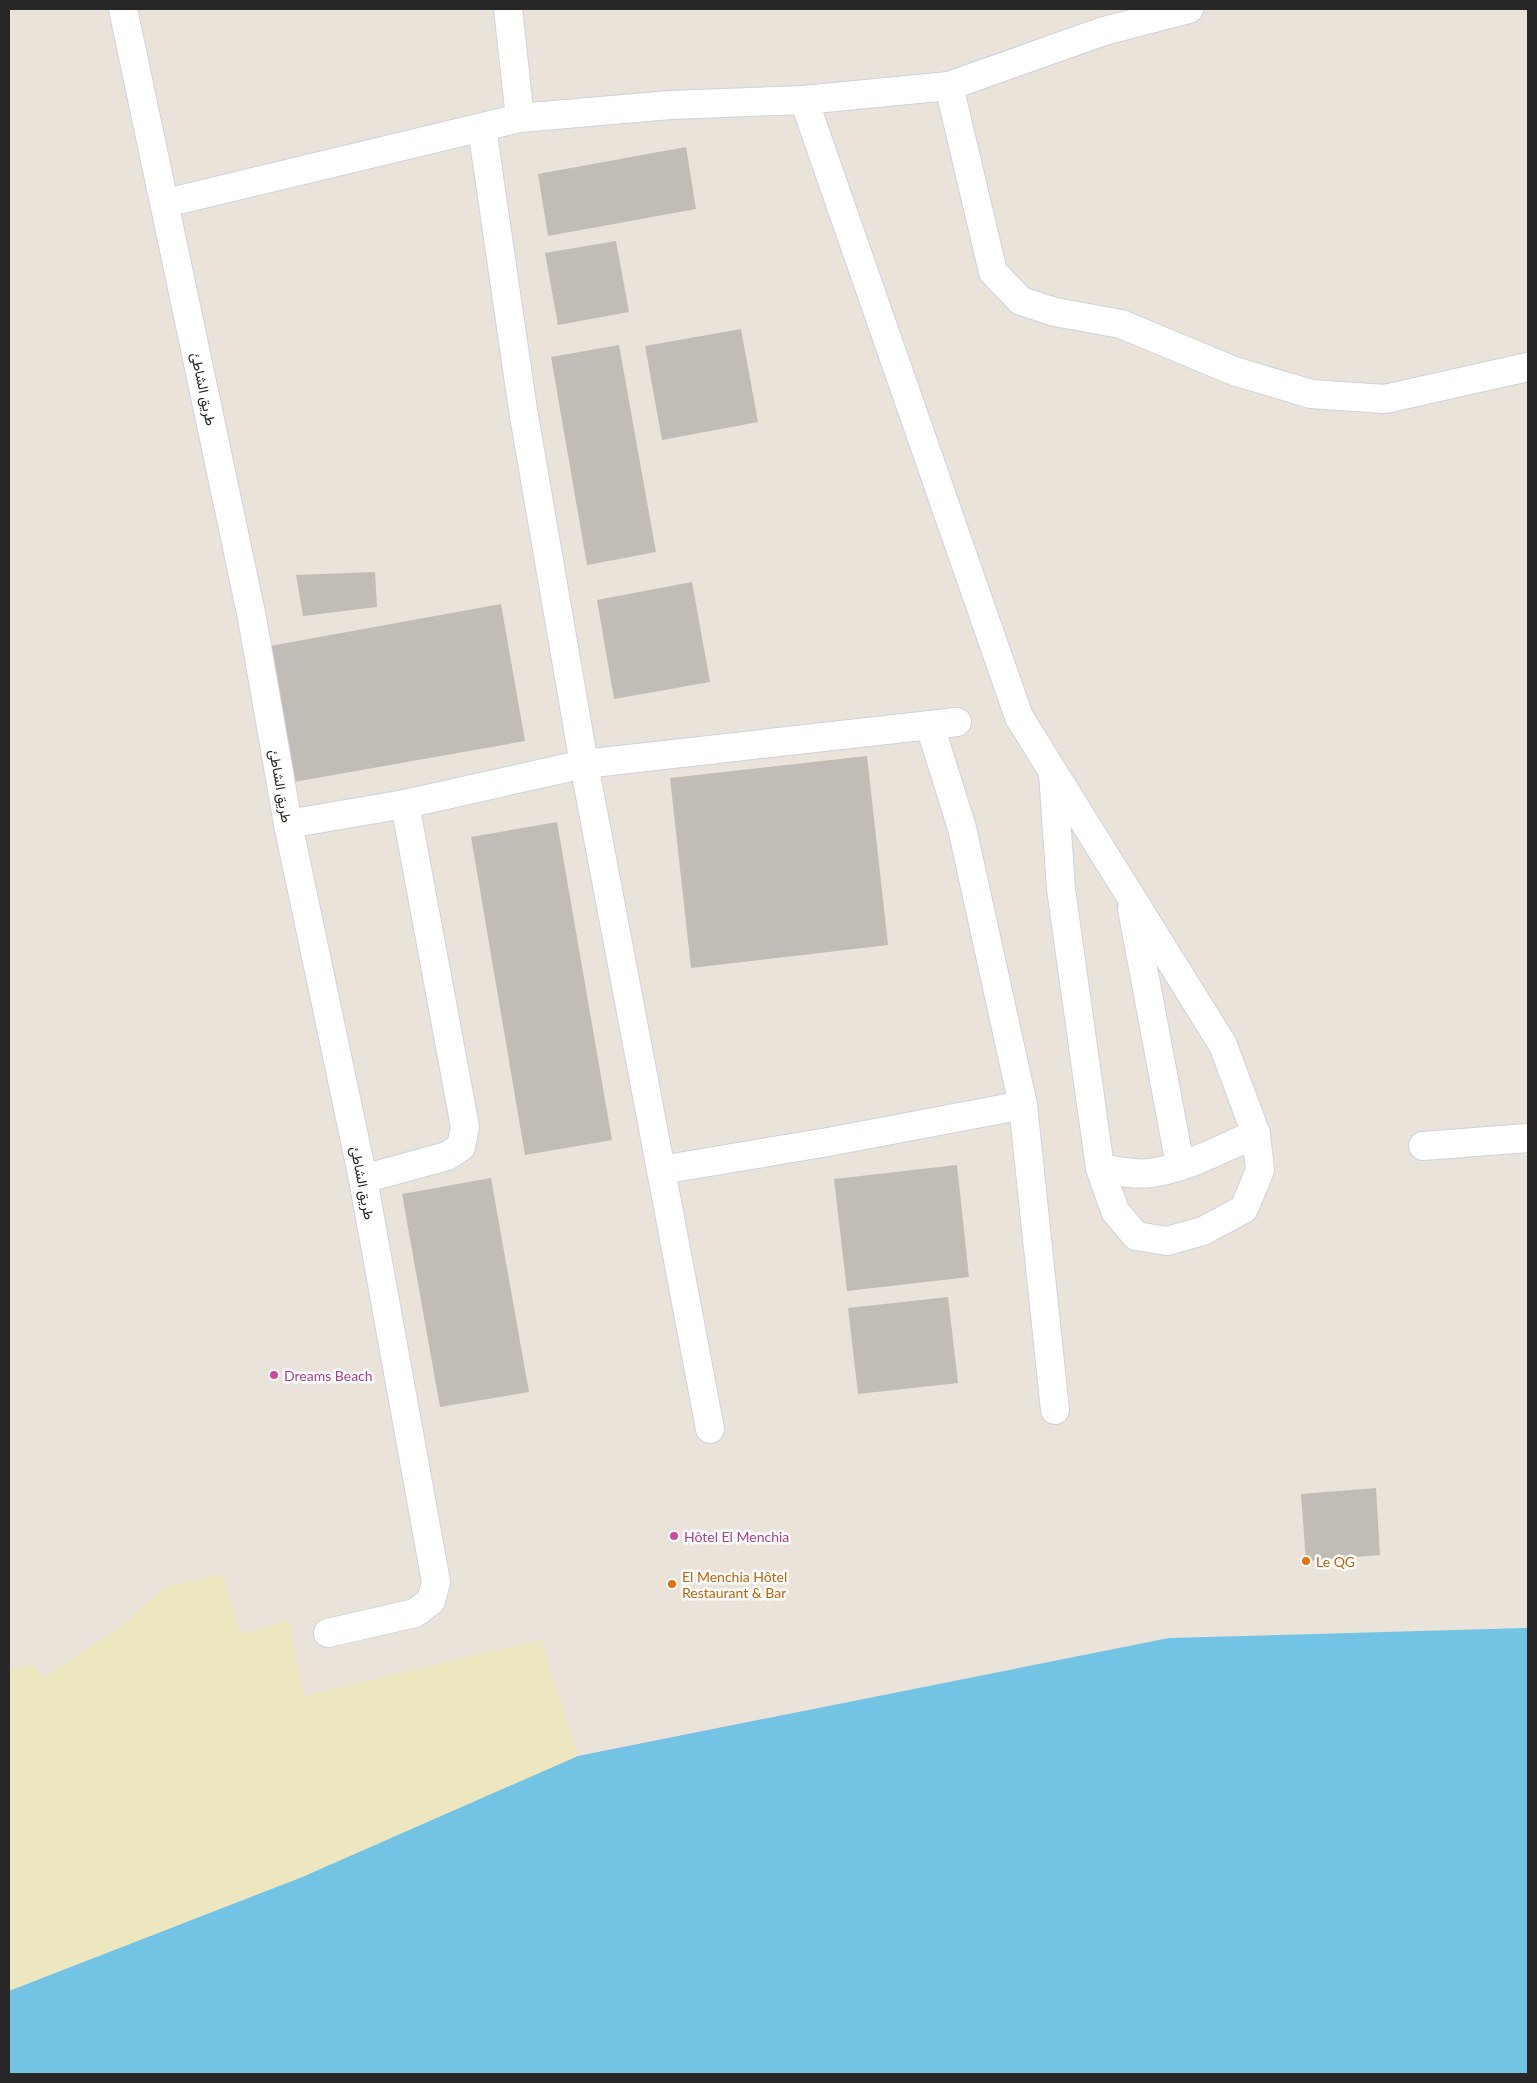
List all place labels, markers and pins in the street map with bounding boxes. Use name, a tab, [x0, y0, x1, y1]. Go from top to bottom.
place label: Dreams Beach	[284, 1367, 373, 1384]
marker: Dreams Beach	[268, 1369, 280, 1381]
place label: Hôtel El Menchia	[684, 1528, 789, 1545]
marker: Hôtel El Menchia	[668, 1530, 680, 1542]
place label: Le QG	[1316, 1553, 1355, 1570]
marker: Le QG	[1300, 1555, 1312, 1567]
place label: El Menchia Hôtel Restaurant & Bar	[682, 1568, 787, 1601]
marker: El Menchia Hôtel Restaurant & Bar	[666, 1578, 678, 1590]

